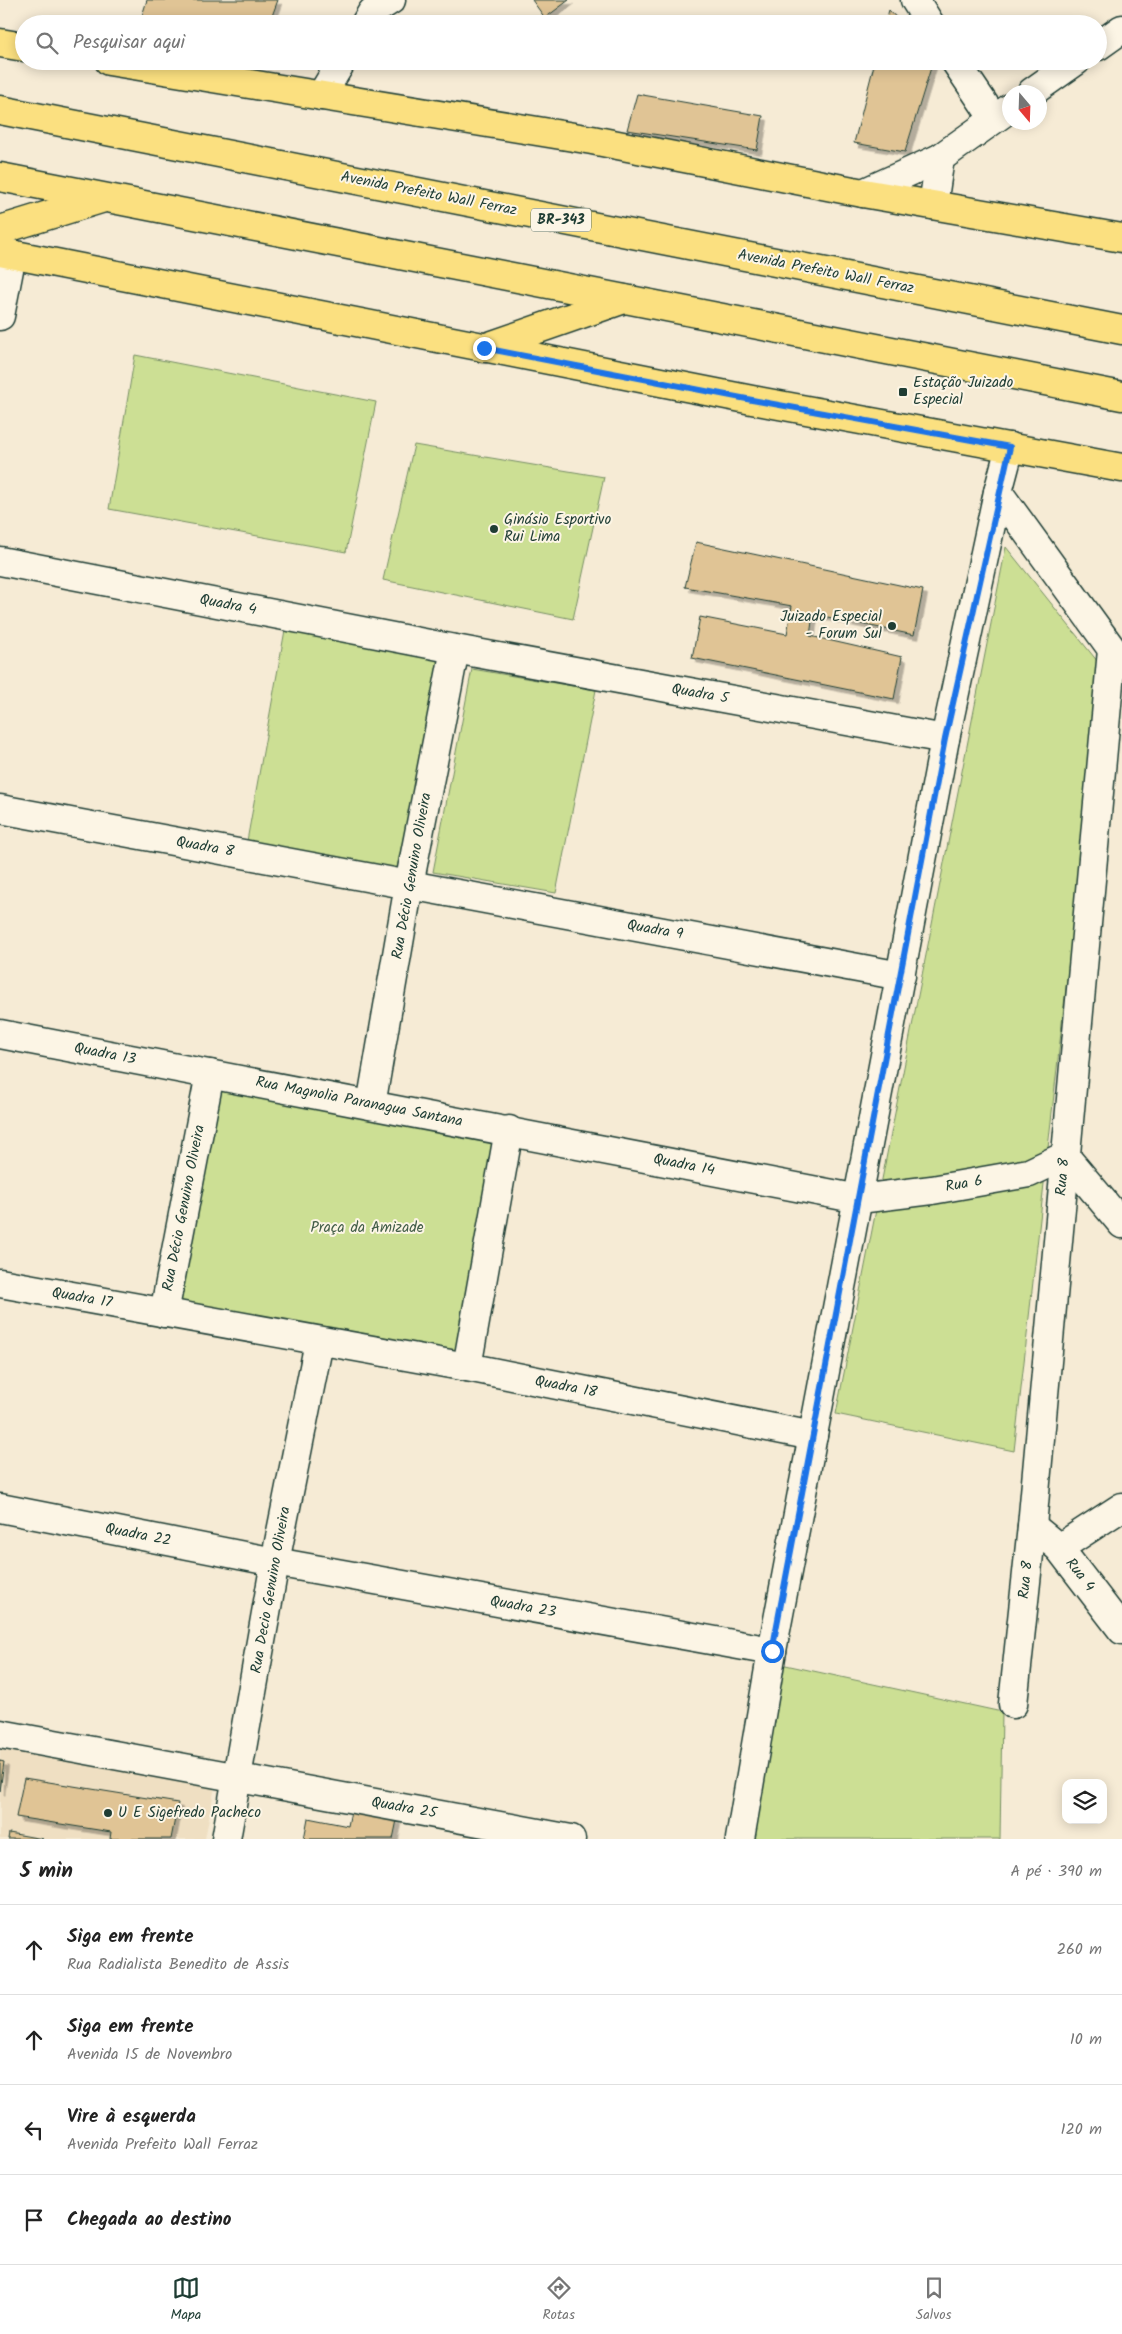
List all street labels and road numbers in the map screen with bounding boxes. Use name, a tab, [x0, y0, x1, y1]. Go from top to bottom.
street label: Avenida Prefeito Wall Ferraz	[339, 165, 520, 223]
road number: BR-343	[531, 208, 591, 232]
street label: Avenida Prefeito Wall Ferraz	[736, 243, 917, 301]
street label: Quadra 4	[197, 588, 259, 622]
street label: Quadra 5	[670, 677, 731, 711]
street label: Rua Décio Genuino Oliveira	[386, 791, 438, 961]
street label: Quadra 8	[174, 830, 237, 864]
street label: Quadra 9	[625, 913, 686, 947]
street label: Quadra 13	[72, 1036, 138, 1072]
street label: Rua Magnolia Paranagua Santana	[253, 1070, 465, 1134]
street label: Rua Décio Genuino Oliveira	[156, 1123, 212, 1293]
street label: Quadra 14	[651, 1147, 717, 1183]
street label: Rua 8	[1049, 1156, 1077, 1197]
street label: Rua 6	[944, 1169, 984, 1199]
street label: Quadra 17	[50, 1281, 115, 1315]
street label: Quadra 18	[533, 1369, 600, 1405]
street label: Rua Decio Genuino Oliveira	[244, 1505, 298, 1675]
street label: Quadra 22	[103, 1517, 173, 1553]
street label: Rua 4	[1059, 1553, 1101, 1597]
street label: Rua 8	[1012, 1559, 1040, 1600]
street label: Quadra 23	[488, 1589, 558, 1625]
street label: Quadra 25	[369, 1790, 440, 1826]

